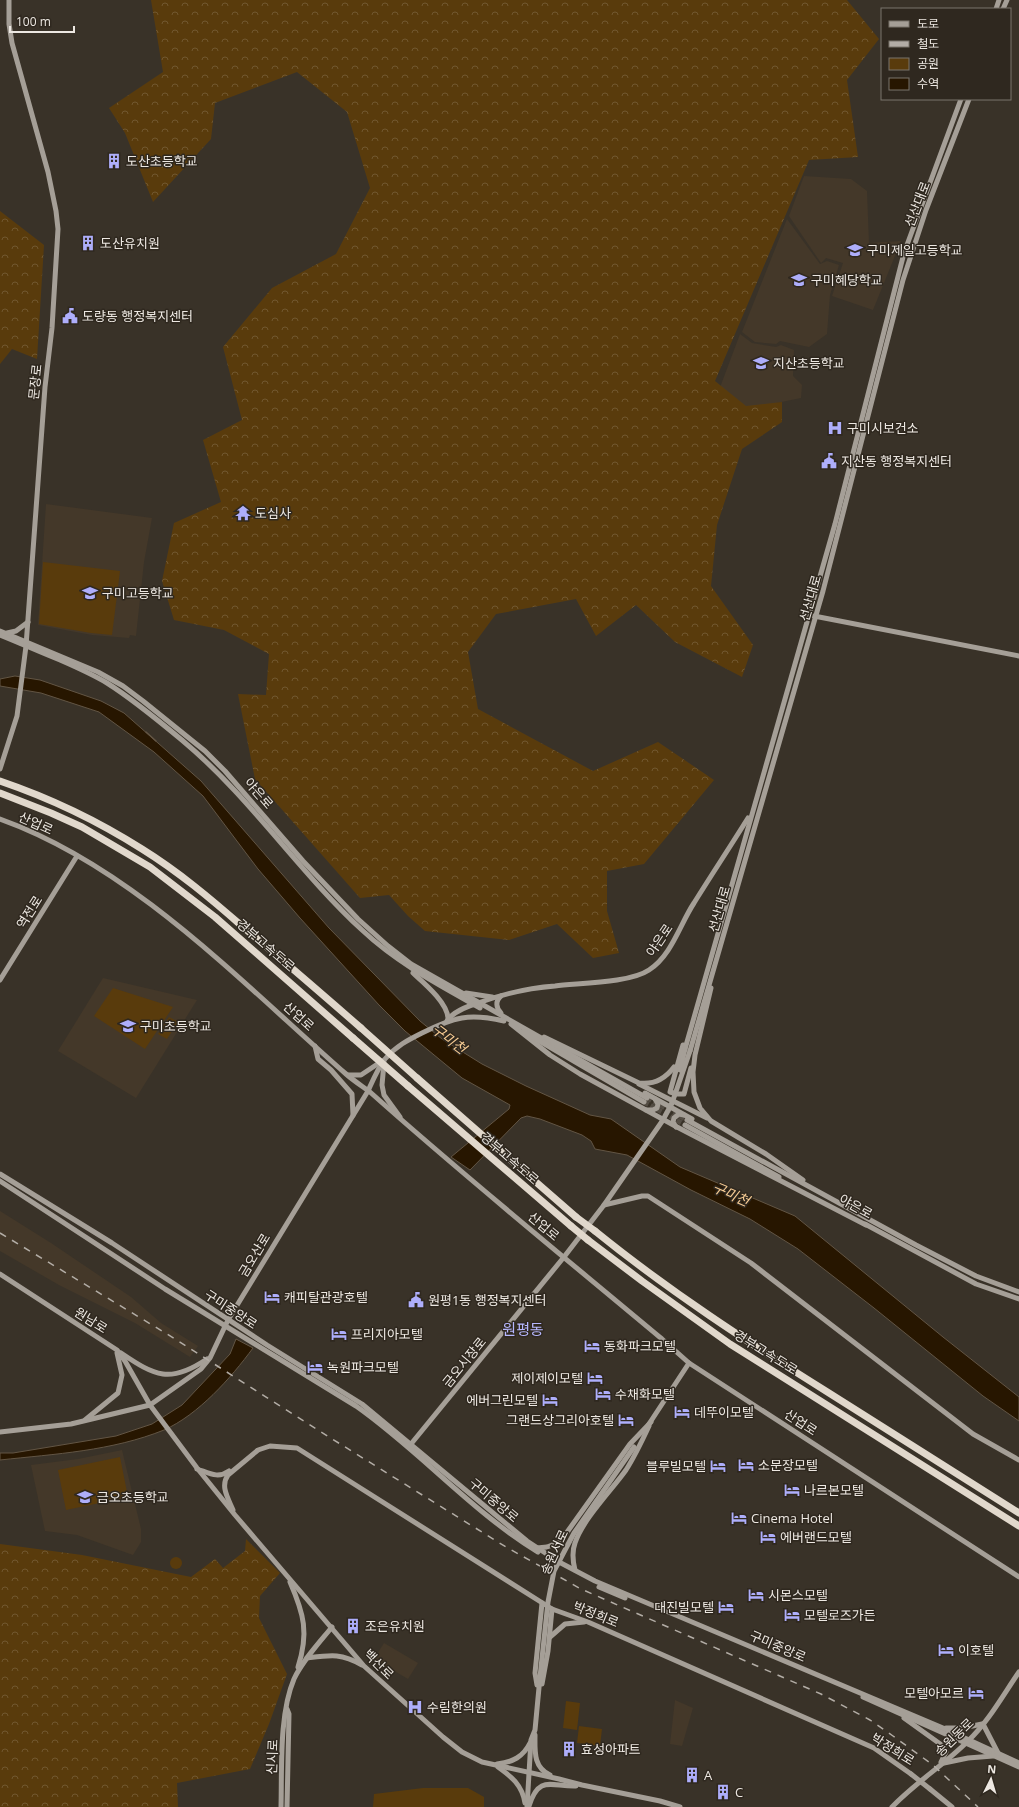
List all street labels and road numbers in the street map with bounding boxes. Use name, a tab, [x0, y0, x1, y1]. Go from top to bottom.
street label: 선산대로	[900, 178, 934, 230]
street label: 문장로	[24, 363, 46, 401]
street label: 선산대로	[795, 572, 825, 623]
street label: 야은로	[240, 774, 278, 812]
street label: 산업로	[16, 807, 56, 839]
street label: 선산대로	[704, 883, 734, 934]
street label: 역전로	[12, 892, 46, 932]
street label: 경부고속도로	[233, 915, 299, 975]
street label: 야은로	[642, 920, 677, 960]
street label: 산업로	[280, 997, 318, 1035]
street label: 경부고속도로	[477, 1128, 543, 1188]
street label: 야은로	[836, 1189, 876, 1223]
street label: 산업로	[524, 1208, 564, 1244]
street label: 금오산로	[234, 1230, 274, 1280]
street label: 구미중앙로	[201, 1285, 261, 1333]
street label: 원남로	[71, 1303, 111, 1337]
street label: 경부고속도로	[731, 1325, 801, 1379]
street label: 금오시장로	[438, 1333, 490, 1391]
street label: 산업로	[781, 1405, 821, 1439]
street label: 구미중앙로	[465, 1474, 523, 1526]
street label: 송원서로	[536, 1526, 572, 1577]
street label: 박정희로	[570, 1597, 622, 1631]
street label: 구미중앙로	[747, 1626, 809, 1666]
street label: 백산로	[360, 1645, 398, 1683]
street label: 송원동로	[931, 1714, 977, 1760]
street label: 박정희로	[868, 1729, 918, 1769]
street label: 신시로	[262, 1739, 282, 1775]

